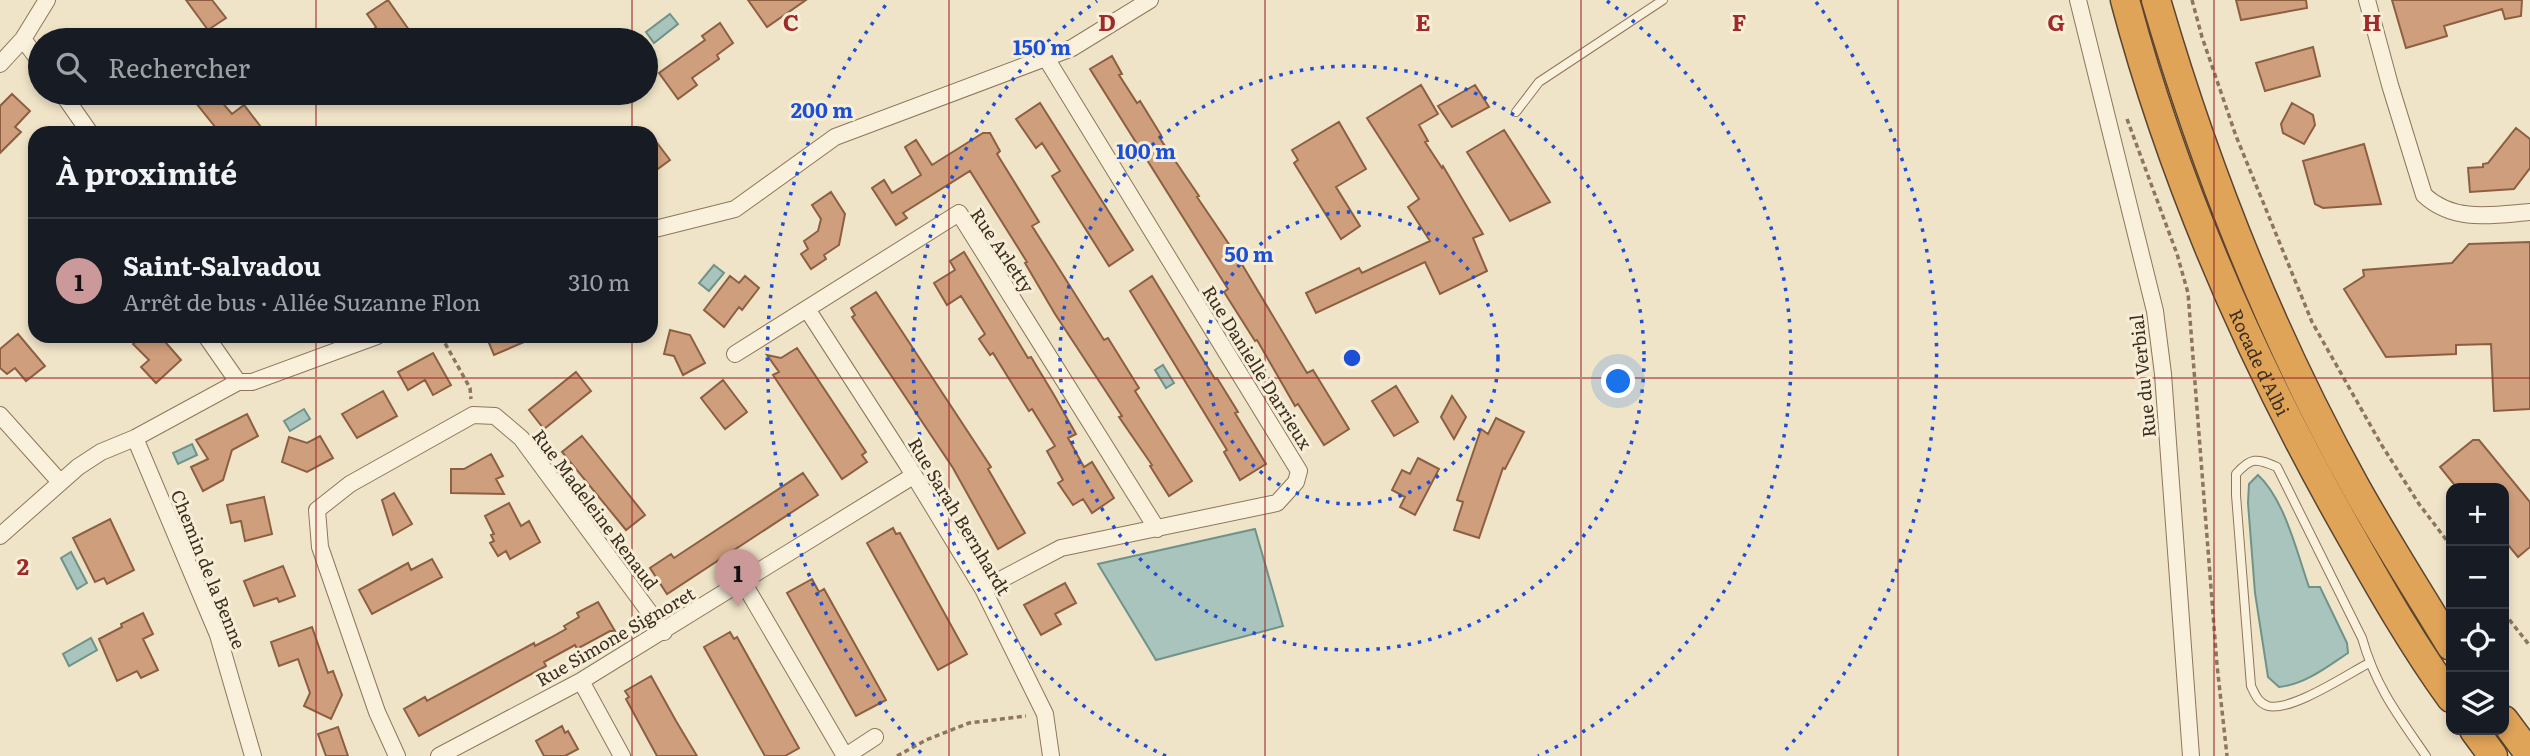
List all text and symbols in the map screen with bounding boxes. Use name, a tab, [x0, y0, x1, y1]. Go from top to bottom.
text: C	[783, 4, 799, 38]
text: D	[1098, 4, 1116, 38]
text: E	[1415, 4, 1431, 38]
text: F	[1732, 4, 1747, 38]
text: G	[2047, 4, 2065, 38]
text: H	[2362, 4, 2382, 38]
search box	[28, 28, 658, 105]
text: 150 m	[1013, 30, 1071, 61]
text: Rechercher	[108, 47, 250, 86]
icon: search	[52, 48, 90, 86]
text: 200 m	[791, 93, 853, 124]
text: 100 m	[1116, 134, 1176, 165]
text: À proximité	[56, 150, 237, 194]
street label: Rue Arletty	[965, 202, 1042, 298]
text: 50 m	[1224, 237, 1274, 268]
text: Saint-Salvadou	[123, 245, 321, 284]
text: 1	[74, 264, 84, 298]
text: 310 m	[568, 264, 630, 298]
street label: Rue Danielle Darrieux	[1197, 280, 1320, 455]
text: Arrêt de bus · Allée Suzanne Flon	[123, 284, 481, 318]
street label: Rocade d'Albi	[2223, 304, 2297, 420]
street label: Rue du Verbial	[2122, 313, 2162, 439]
centre of rings	[1340, 346, 1364, 370]
your location	[1601, 364, 1635, 398]
street label: Rue Madeleine Renaud	[527, 423, 665, 595]
street label: Rue Sarah Bernhardt	[902, 432, 1018, 601]
map controls	[2446, 483, 2509, 735]
button: +	[2446, 483, 2509, 546]
street label: Chemin de la Benne	[165, 485, 253, 653]
button: −	[2446, 546, 2509, 609]
text: 2	[17, 548, 29, 582]
pin: 1	[715, 549, 761, 607]
street label: Rue Simone Signoret	[531, 579, 700, 693]
button: locate	[2446, 609, 2509, 672]
button: layers	[2446, 672, 2509, 735]

